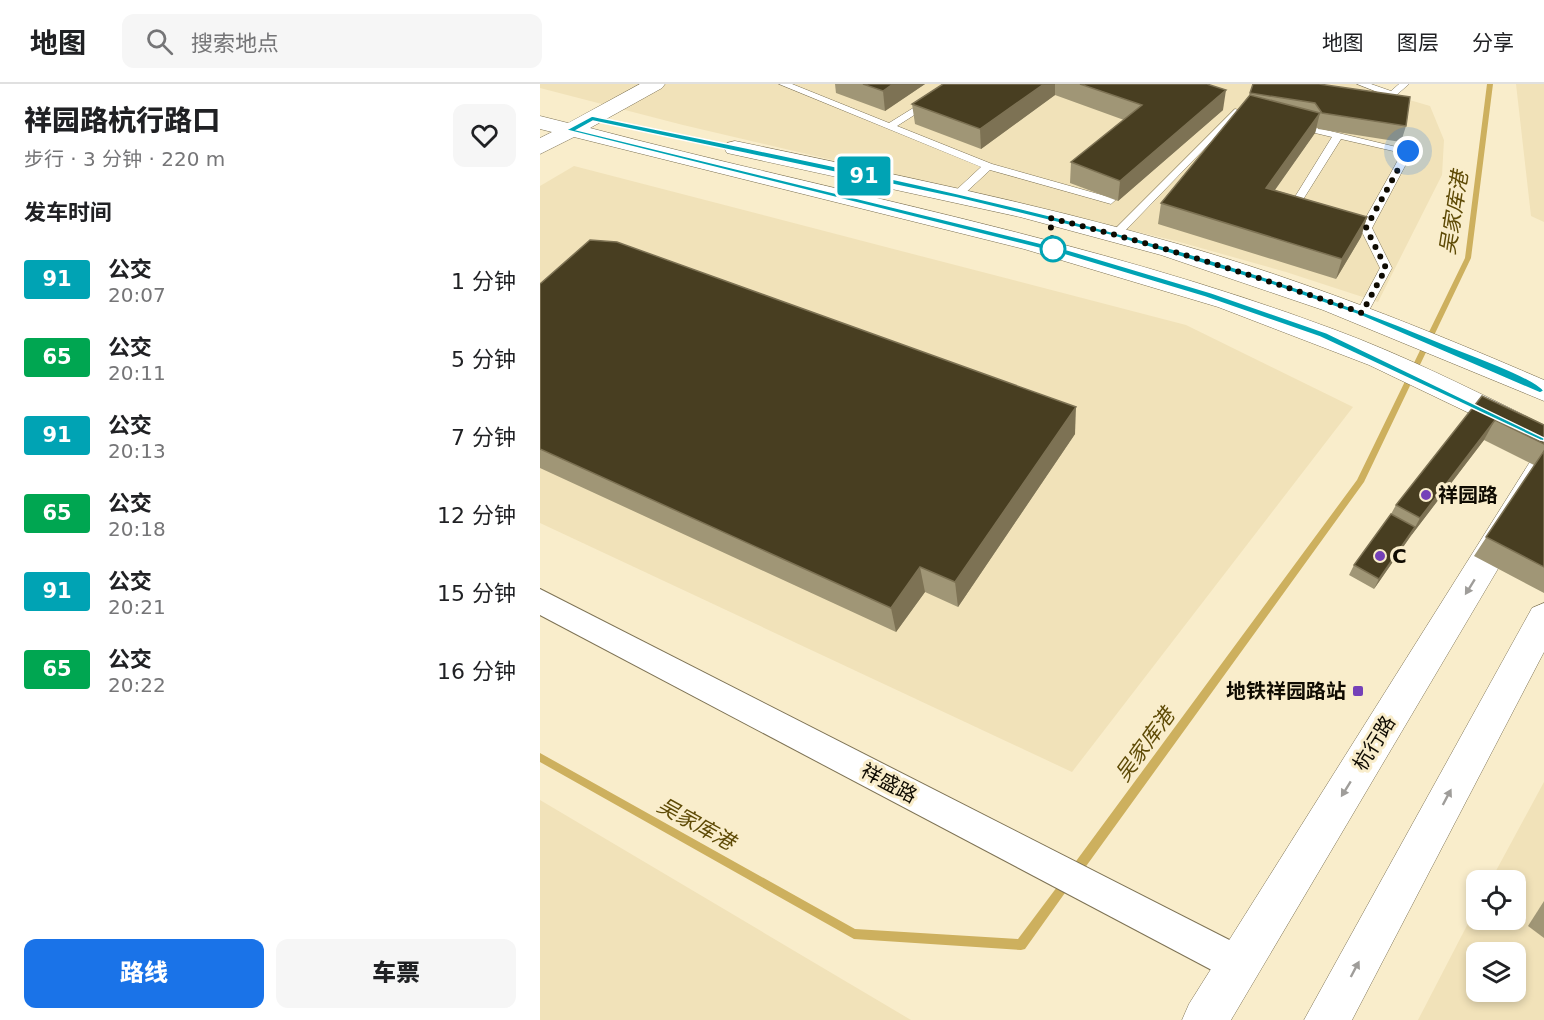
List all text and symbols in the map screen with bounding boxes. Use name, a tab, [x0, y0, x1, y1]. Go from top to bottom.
search box	[122, 14, 542, 68]
icon: search	[143, 25, 176, 58]
text: 地图	[30, 27, 86, 60]
text: 搜索地点	[191, 31, 279, 56]
text: 地图	[1322, 31, 1364, 55]
text: 图层	[1397, 31, 1439, 55]
text: 分享	[1472, 31, 1514, 55]
text: 祥园路杭行路口	[24, 104, 220, 137]
button: heart	[453, 104, 516, 167]
your location	[1393, 136, 1423, 166]
text: 步行 · 3 分钟 · 220 m	[24, 147, 225, 171]
line badge: 91	[837, 156, 891, 196]
text: 91	[849, 164, 879, 188]
water label: 吴家库港	[1436, 167, 1473, 256]
text: 发车时间	[24, 200, 112, 225]
unlabelled marker	[1040, 236, 1066, 262]
text: 公交	[108, 257, 152, 282]
text: 91	[42, 267, 72, 291]
text: 1 分钟	[451, 269, 516, 294]
text: 20:07	[108, 283, 166, 307]
text: 公交	[108, 335, 152, 360]
text: 65	[42, 345, 72, 369]
text: 5 分钟	[451, 347, 516, 372]
text: 20:11	[108, 361, 166, 385]
text: 公交	[108, 413, 152, 438]
text: 91	[42, 423, 72, 447]
text: 7 分钟	[451, 425, 516, 450]
text: 20:13	[108, 439, 166, 463]
place label: 祥园路	[1438, 483, 1498, 507]
marker: 祥园路	[1419, 488, 1433, 502]
text: 公交	[108, 491, 152, 516]
text: 65	[42, 501, 72, 525]
text: 12 分钟	[437, 503, 516, 528]
text: 20:18	[108, 517, 166, 541]
place label: C	[1392, 544, 1407, 568]
marker: C	[1373, 549, 1387, 563]
text: 公交	[108, 569, 152, 594]
text: 91	[42, 579, 72, 603]
one-way arrow	[1464, 579, 1475, 595]
text: 15 分钟	[437, 581, 516, 606]
text: 20:21	[108, 595, 166, 619]
text: 公交	[108, 647, 152, 672]
text: 65	[42, 657, 72, 681]
text: 16 分钟	[437, 659, 516, 684]
text: 20:22	[108, 673, 166, 697]
place label: 地铁祥园路站	[1226, 679, 1346, 703]
marker: 地铁祥园路站	[1351, 684, 1365, 698]
water label: 吴家库港	[1111, 702, 1181, 786]
street label: 杭行路	[1348, 711, 1400, 775]
street label: 祥盛路	[857, 758, 921, 808]
one-way arrow	[1340, 781, 1351, 797]
one-way arrow	[1442, 788, 1452, 805]
water label: 吴家库港	[653, 793, 741, 856]
map controls	[1466, 870, 1526, 1002]
button: locate	[1466, 870, 1526, 930]
button: 路线	[24, 939, 264, 1008]
button: 车票	[276, 939, 516, 1008]
button: layers	[1466, 942, 1526, 1002]
one-way arrow	[1350, 960, 1360, 977]

